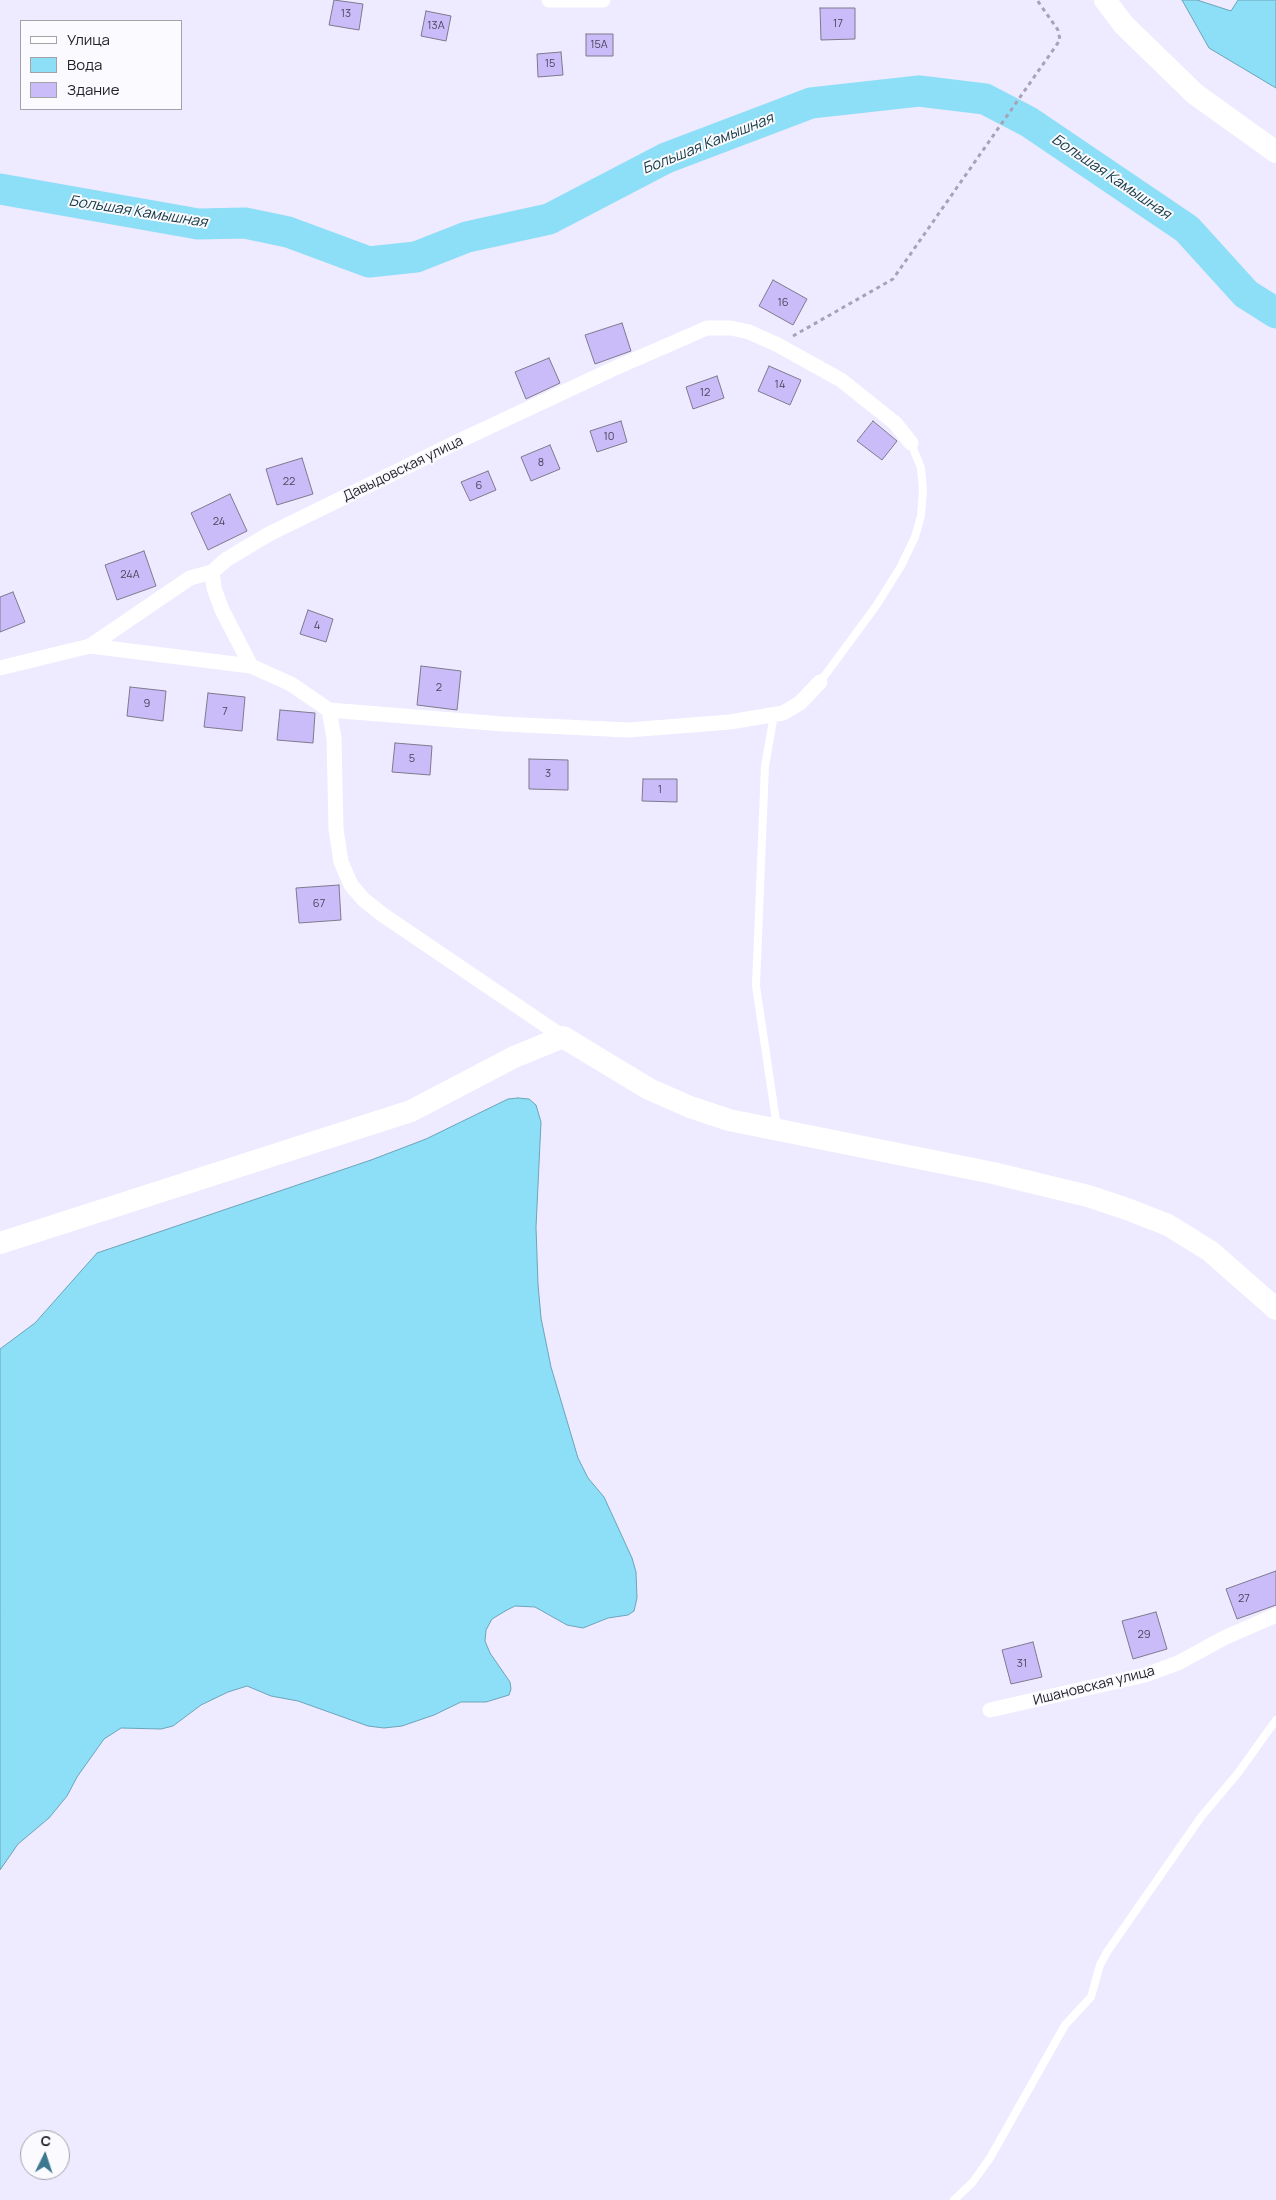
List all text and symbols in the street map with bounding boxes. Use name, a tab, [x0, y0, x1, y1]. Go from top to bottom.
house number: 13	[341, 7, 351, 21]
house number: 17	[833, 17, 843, 31]
house number: 13А	[427, 19, 445, 33]
legend	[20, 20, 182, 110]
text: Улица	[67, 29, 110, 50]
house number: 15А	[590, 38, 608, 52]
text: Вода	[67, 54, 102, 75]
house number: 15	[545, 57, 555, 71]
text: Здание	[67, 79, 119, 100]
water label: Большая Камышная	[640, 109, 776, 179]
water label: Большая Камышная	[1048, 130, 1174, 224]
water label: Большая Камышная	[68, 192, 208, 232]
house number: 16	[777, 296, 789, 310]
house number: 14	[775, 378, 785, 392]
house number: 12	[700, 386, 710, 400]
house number: 10	[604, 430, 614, 444]
street label: Давыдовская улица	[340, 433, 466, 505]
house number: 8	[538, 456, 544, 470]
house number: 22	[283, 475, 295, 489]
house number: 6	[476, 479, 482, 493]
house number: 24	[213, 515, 225, 529]
house number: 24А	[120, 568, 140, 582]
house number: 4	[314, 619, 320, 633]
house number: 2	[436, 681, 442, 695]
house number: 9	[144, 697, 150, 711]
house number: 7	[222, 705, 228, 719]
house number: 5	[409, 752, 415, 766]
house number: 3	[545, 767, 551, 781]
house number: 1	[658, 783, 662, 797]
house number: 67	[313, 897, 325, 911]
house number: 27	[1238, 1592, 1250, 1606]
house number: 29	[1137, 1628, 1151, 1642]
house number: 31	[1017, 1657, 1027, 1671]
street label: Ишановская улица	[1032, 1663, 1156, 1709]
north arrow	[20, 2130, 70, 2180]
text: С	[40, 2131, 52, 2150]

